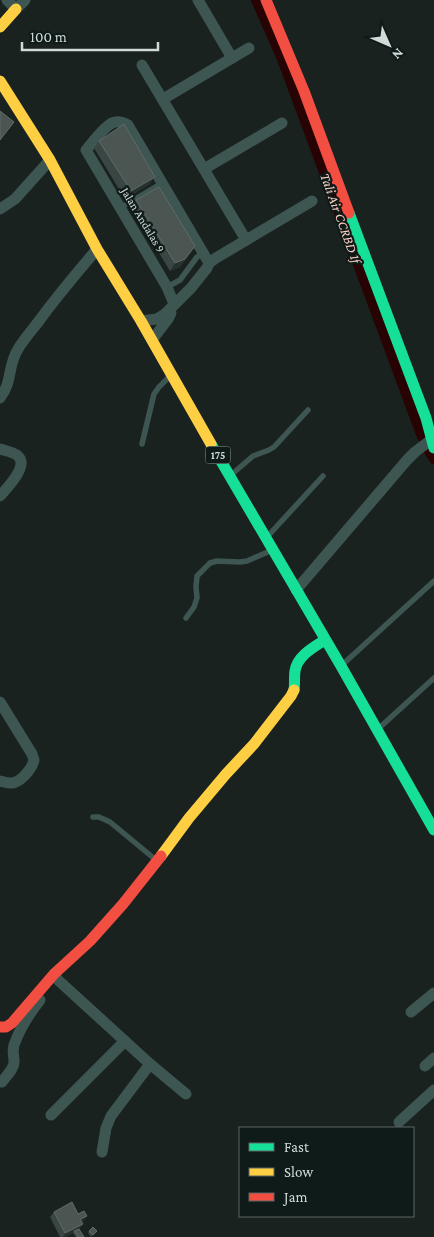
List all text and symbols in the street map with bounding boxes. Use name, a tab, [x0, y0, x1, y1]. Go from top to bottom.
scale bar	[22, 20, 159, 52]
north arrow	[364, 20, 414, 70]
text: 100 m	[30, 29, 67, 45]
text: N	[389, 45, 407, 64]
water label: Tali Air CCRBD 1f	[317, 171, 366, 267]
street label: Jalan Andalas 9	[118, 184, 168, 255]
road number: 175	[206, 446, 230, 464]
legend	[239, 1127, 414, 1217]
text: Fast	[284, 1139, 310, 1155]
text: Slow	[284, 1164, 314, 1180]
text: Jam	[282, 1189, 307, 1206]

